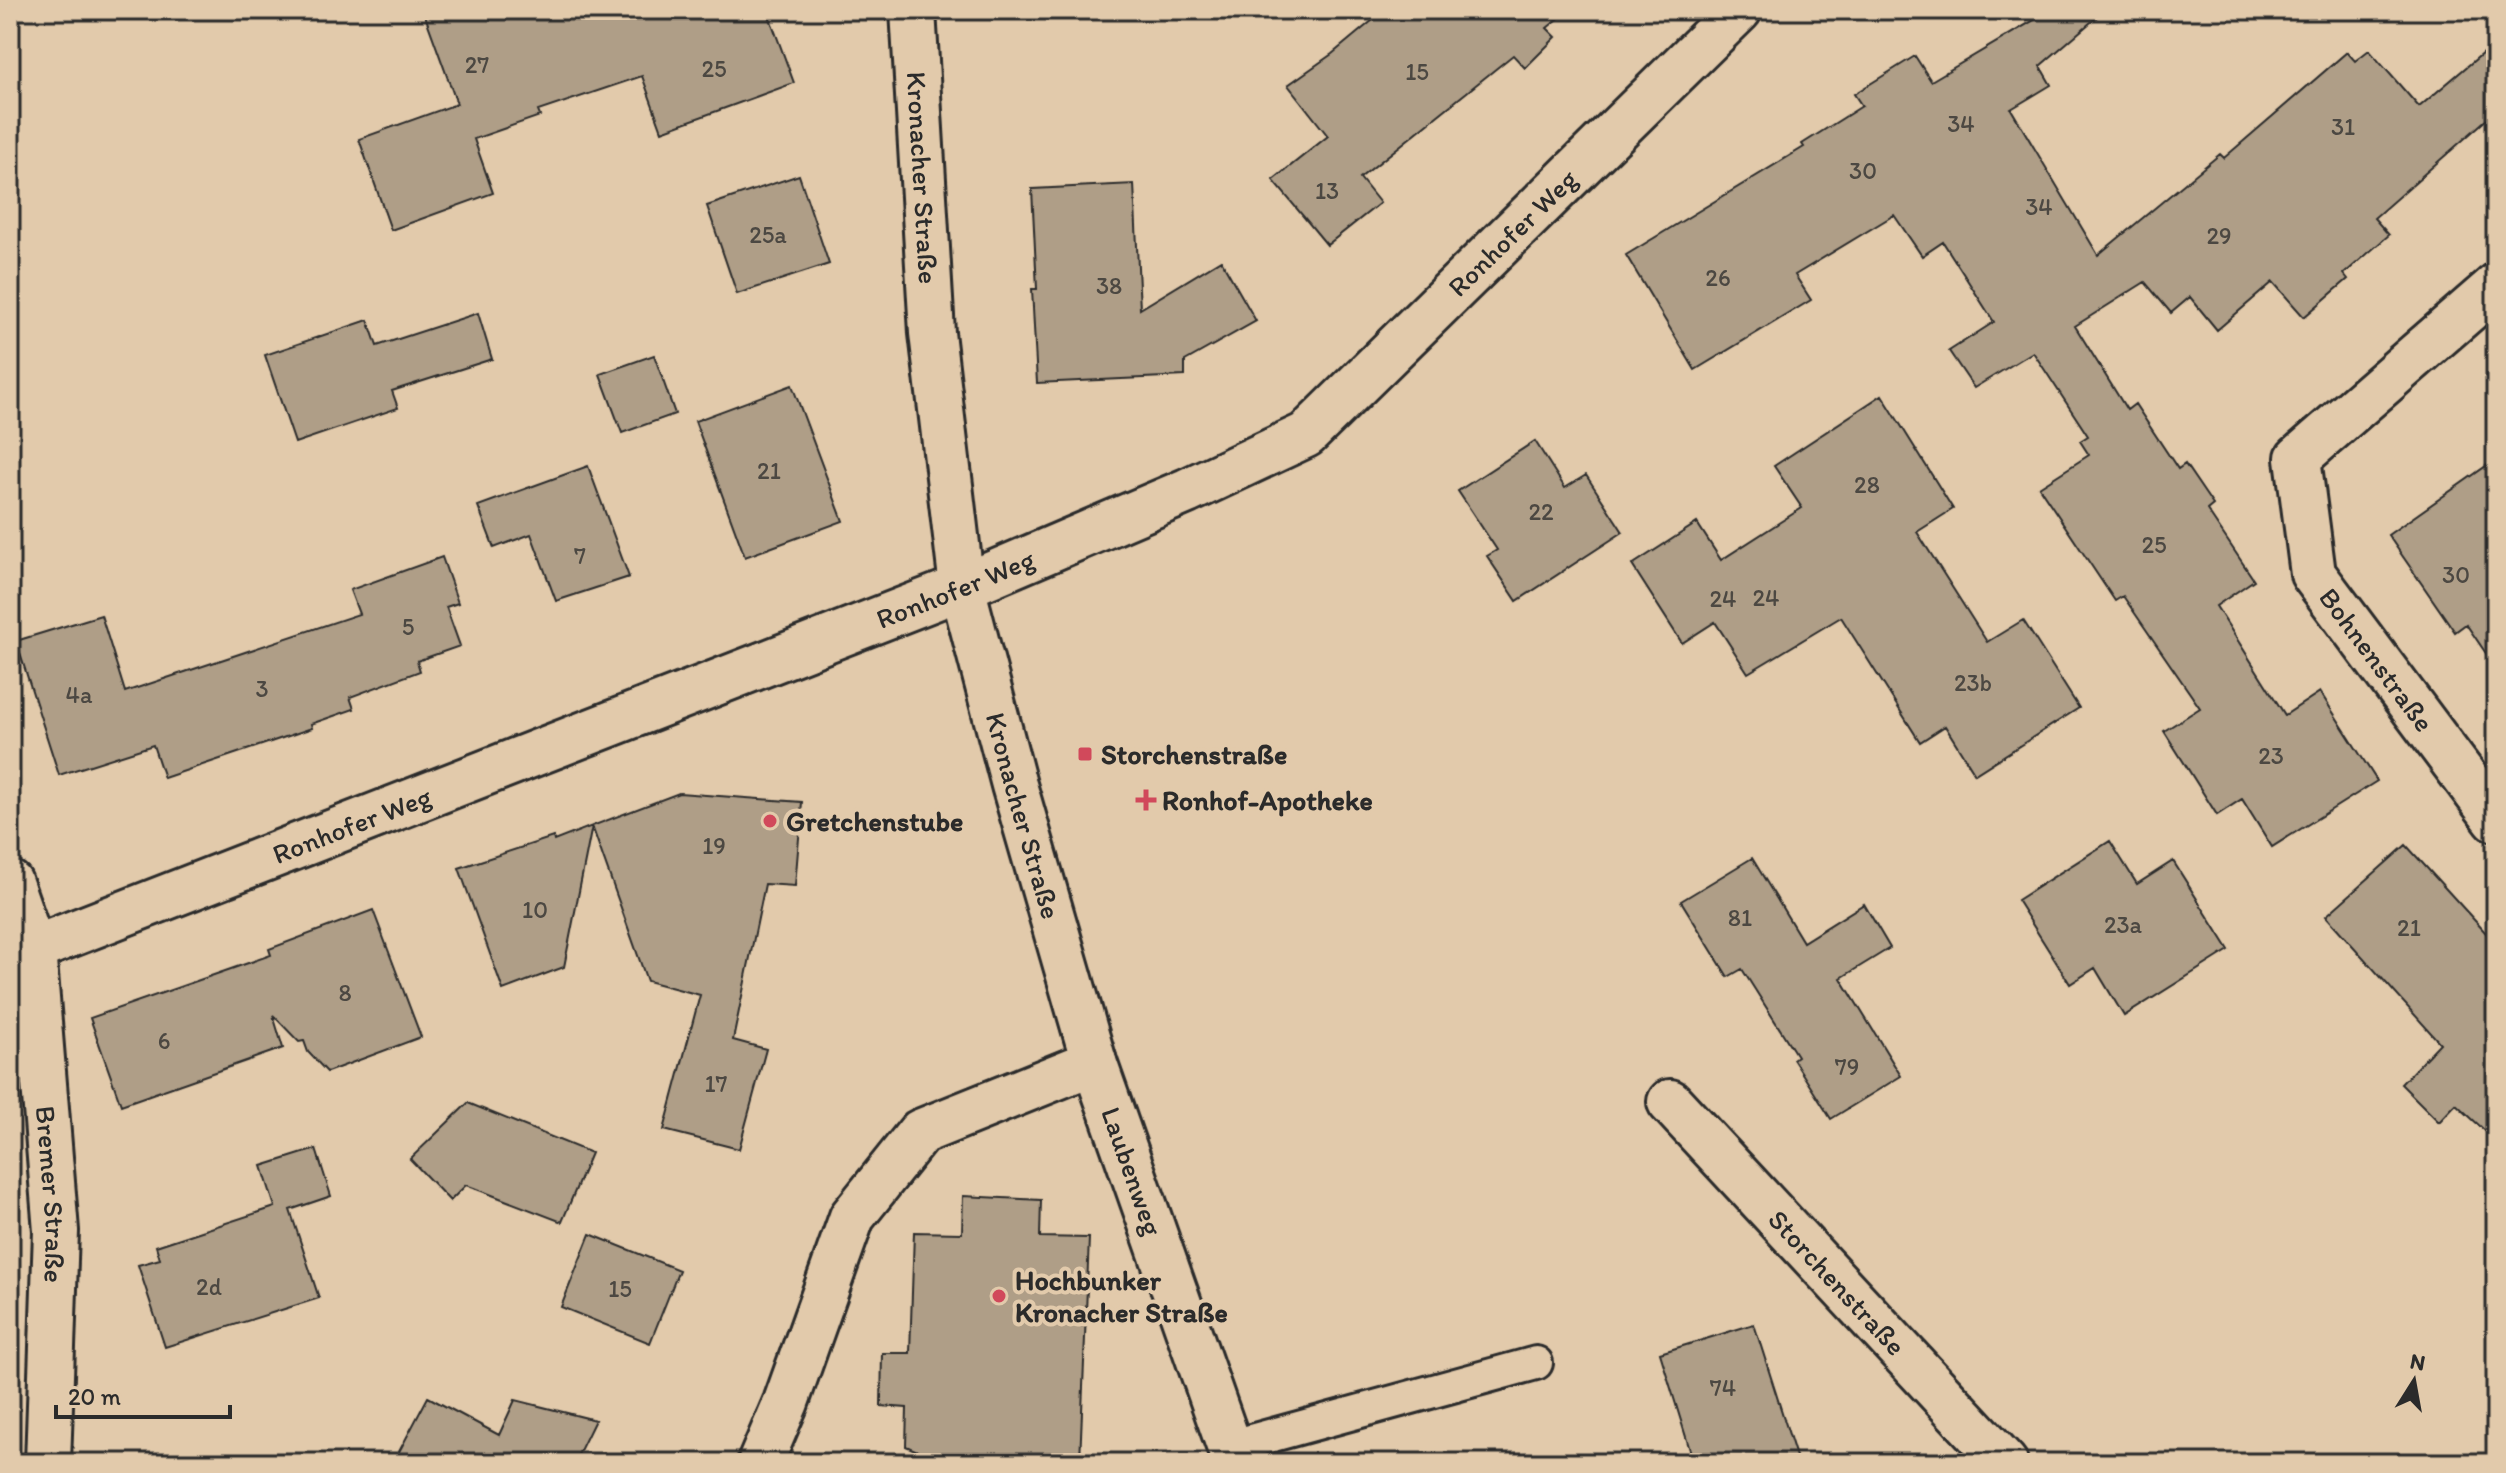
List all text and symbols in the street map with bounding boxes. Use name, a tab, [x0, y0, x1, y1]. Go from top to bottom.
house number: 27	[465, 50, 489, 79]
house number: 25	[701, 54, 727, 83]
house number: 15	[1405, 57, 1429, 86]
street label: Kronacher Straße	[900, 70, 946, 285]
house number: 34	[1947, 109, 1975, 138]
house number: 31	[2331, 112, 2355, 141]
house number: 30	[1849, 156, 1877, 185]
street label: Ronhofer Weg	[1440, 161, 1584, 304]
house number: 13	[1315, 176, 1339, 205]
house number: 34	[2025, 192, 2053, 221]
house number: 25a	[749, 220, 787, 249]
house number: 29	[2206, 221, 2232, 250]
house number: 26	[1705, 263, 1731, 292]
house number: 38	[1096, 271, 1122, 300]
house number: 21	[757, 456, 781, 485]
house number: 28	[1854, 470, 1880, 499]
house number: 22	[1528, 497, 1554, 526]
house number: 25	[2141, 530, 2167, 559]
house number: 7	[574, 541, 586, 570]
street label: Ronhofer Weg	[871, 541, 1040, 636]
house number: 30	[2442, 560, 2470, 589]
street label: Bohnenstraße	[2312, 581, 2442, 738]
house number: 24	[1752, 583, 1780, 612]
house number: 24	[1709, 584, 1737, 613]
house number: 5	[402, 612, 414, 641]
house number: 23b	[1954, 668, 1992, 697]
house number: 3	[255, 674, 269, 703]
house number: 4a	[66, 680, 93, 709]
street label: Kronacher Straße	[979, 709, 1069, 923]
place label: Storchenstraße	[1101, 737, 1287, 771]
house number: 23	[2258, 741, 2284, 770]
marker: Storchenstraße	[1076, 745, 1094, 763]
street label: Ronhofer Weg	[267, 778, 437, 871]
place label: Ronhof-Apotheke	[1162, 783, 1373, 817]
marker: Ronhof-Apotheke	[1137, 791, 1155, 809]
place label: Gretchenstube	[786, 804, 963, 838]
marker: Gretchenstube	[761, 812, 779, 830]
house number: 19	[702, 831, 726, 860]
house number: 10	[522, 895, 548, 924]
house number: 81	[1728, 903, 1752, 932]
house number: 23a	[2104, 910, 2143, 939]
house number: 21	[2397, 913, 2421, 942]
house number: 8	[338, 978, 352, 1007]
house number: 6	[158, 1026, 170, 1055]
house number: 79	[1835, 1052, 1859, 1081]
house number: 17	[704, 1069, 728, 1098]
street label: Laubenweg	[1094, 1102, 1171, 1240]
street label: Bremer Straße	[29, 1104, 73, 1284]
street label: Storchenstraße	[1761, 1202, 1913, 1362]
place label: Hochbunker Kronacher Straße	[1015, 1263, 1228, 1329]
house number: 2d	[196, 1272, 222, 1301]
house number: 15	[608, 1274, 632, 1303]
marker: Hochbunker Kronacher Straße	[990, 1287, 1008, 1305]
north arrow	[2374, 1341, 2454, 1421]
text: N	[2408, 1347, 2428, 1377]
scale bar	[56, 1369, 230, 1419]
house number: 74	[1710, 1373, 1736, 1402]
text: 20 m	[68, 1382, 121, 1411]

